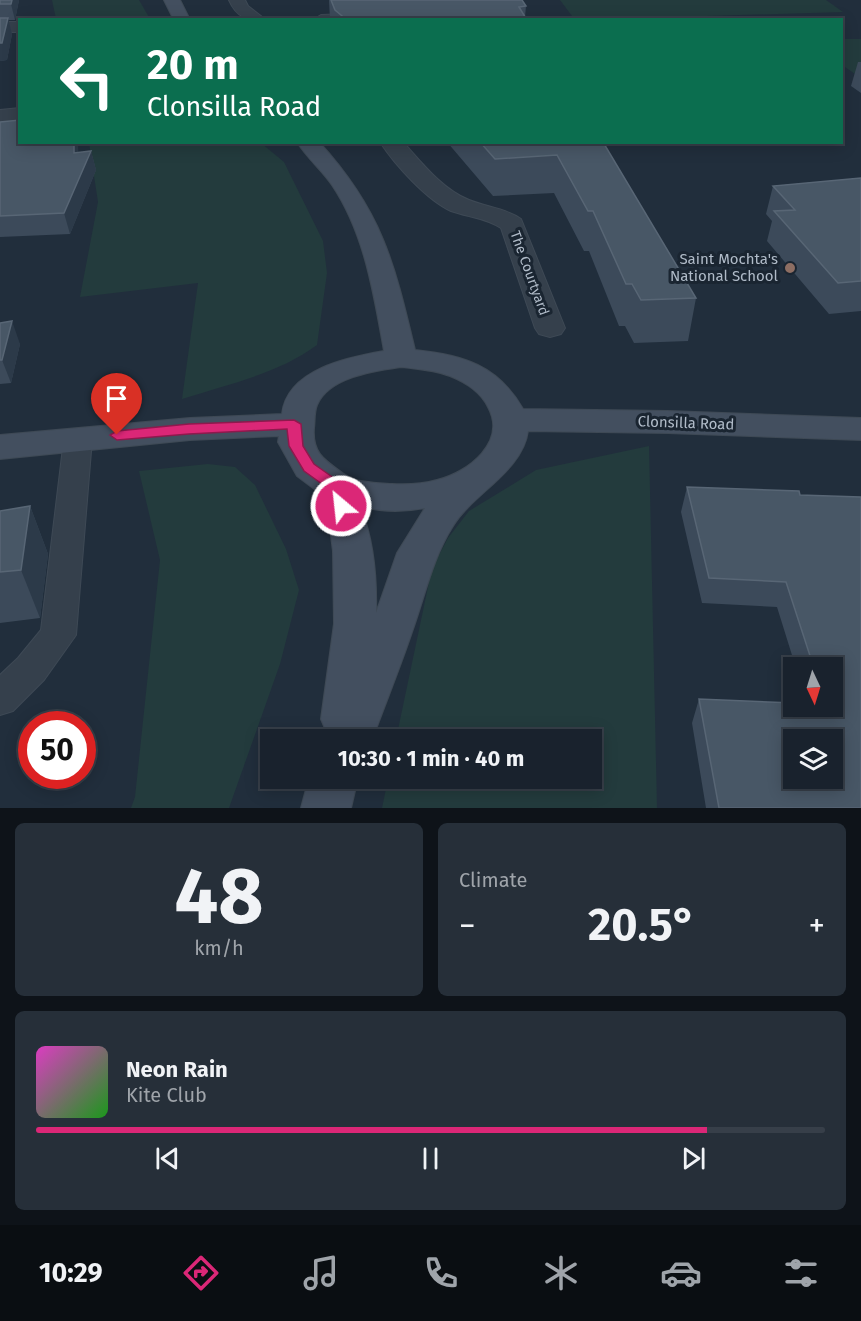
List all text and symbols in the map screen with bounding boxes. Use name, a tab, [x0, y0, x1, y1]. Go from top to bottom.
text: 20 m	[147, 40, 239, 90]
icon: left	[48, 42, 126, 120]
text: Clonsilla Road	[147, 91, 321, 123]
street label: The Courtyard	[506, 229, 553, 318]
place label: Saint Mochta's National School	[670, 250, 779, 285]
marker: Saint Mochta's National School	[783, 261, 797, 275]
pin	[91, 373, 142, 435]
icon: arrive	[100, 382, 133, 415]
street label: Clonsilla Road	[637, 412, 735, 434]
position arrow	[309, 474, 373, 538]
north arrow	[783, 657, 843, 717]
map controls	[783, 657, 843, 789]
speed limit sign: 50	[18, 711, 96, 789]
button: layers	[783, 729, 843, 789]
text: 10:30 · 1 min · 40 m	[338, 745, 524, 772]
text: 48	[174, 850, 264, 944]
text: Climate	[459, 868, 527, 892]
text: 20.5°	[588, 898, 696, 952]
text: −	[459, 906, 476, 946]
text: +	[809, 906, 825, 946]
text: km/h	[194, 936, 244, 960]
text: Neon Rain	[126, 1056, 228, 1083]
text: Kite Club	[126, 1083, 207, 1107]
icon: previous	[151, 1142, 184, 1175]
icon: pause	[414, 1142, 447, 1175]
icon: next	[677, 1142, 710, 1175]
icon: directions	[180, 1252, 222, 1294]
icon: music	[300, 1252, 342, 1294]
icon: phone	[420, 1252, 462, 1294]
icon: climate	[540, 1252, 582, 1294]
icon: car	[660, 1252, 702, 1294]
icon: filters	[780, 1252, 822, 1294]
text: 10:29	[39, 1257, 103, 1289]

